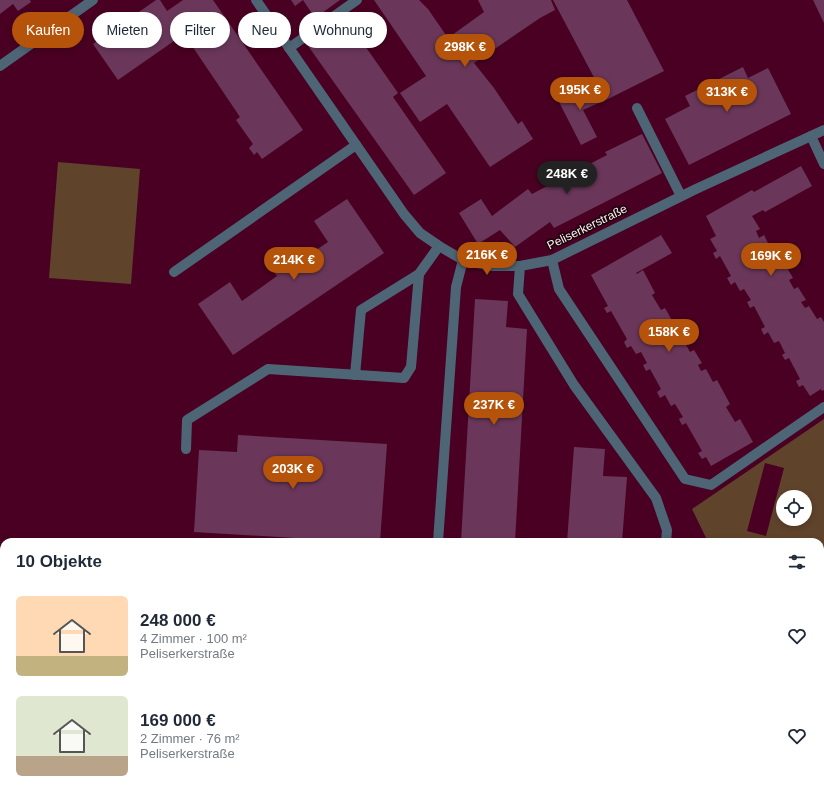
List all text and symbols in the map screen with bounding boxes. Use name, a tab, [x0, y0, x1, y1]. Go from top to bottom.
chip: Kaufen	[12, 12, 84, 48]
chip: Mieten	[92, 12, 162, 48]
chip: Filter	[170, 12, 230, 48]
chip: Neu	[238, 12, 291, 48]
chip: Wohnung	[299, 12, 387, 48]
pin: 298K €	[432, 34, 498, 68]
text: 298K €	[444, 39, 486, 54]
pin: 195K €	[547, 77, 613, 111]
pin: 313K €	[694, 79, 760, 113]
text: 195K €	[559, 82, 601, 97]
text: 313K €	[706, 84, 748, 99]
pin: 248K €	[534, 161, 600, 195]
text: 248K €	[546, 166, 588, 181]
street label: Peliserkerstraße	[545, 201, 630, 252]
pin: 216K €	[454, 242, 520, 276]
pin: 169K €	[738, 243, 804, 277]
pin: 214K €	[261, 247, 327, 281]
text: 216K €	[466, 247, 508, 262]
text: 169K €	[750, 248, 792, 263]
text: 214K €	[273, 252, 315, 267]
pin: 158K €	[636, 319, 702, 353]
text: 158K €	[648, 324, 690, 339]
pin: 237K €	[461, 392, 527, 426]
text: 237K €	[473, 397, 515, 412]
pin: 203K €	[260, 456, 326, 490]
text: 203K €	[272, 461, 314, 476]
map controls	[776, 490, 812, 526]
button: locate	[776, 490, 812, 526]
icon: filters	[786, 551, 808, 573]
text: 10 Objekte	[16, 552, 102, 571]
text: 248 000 €	[140, 611, 216, 630]
icon: home	[48, 612, 96, 660]
icon: heart	[786, 625, 808, 647]
text: 4 Zimmer · 100 m²	[140, 631, 247, 646]
text: Peliserkerstraße	[140, 646, 235, 661]
text: 169 000 €	[140, 711, 216, 730]
icon: home	[48, 712, 96, 760]
icon: heart	[786, 725, 808, 747]
text: 2 Zimmer · 76 m²	[140, 731, 240, 746]
text: Peliserkerstraße	[140, 746, 235, 761]

